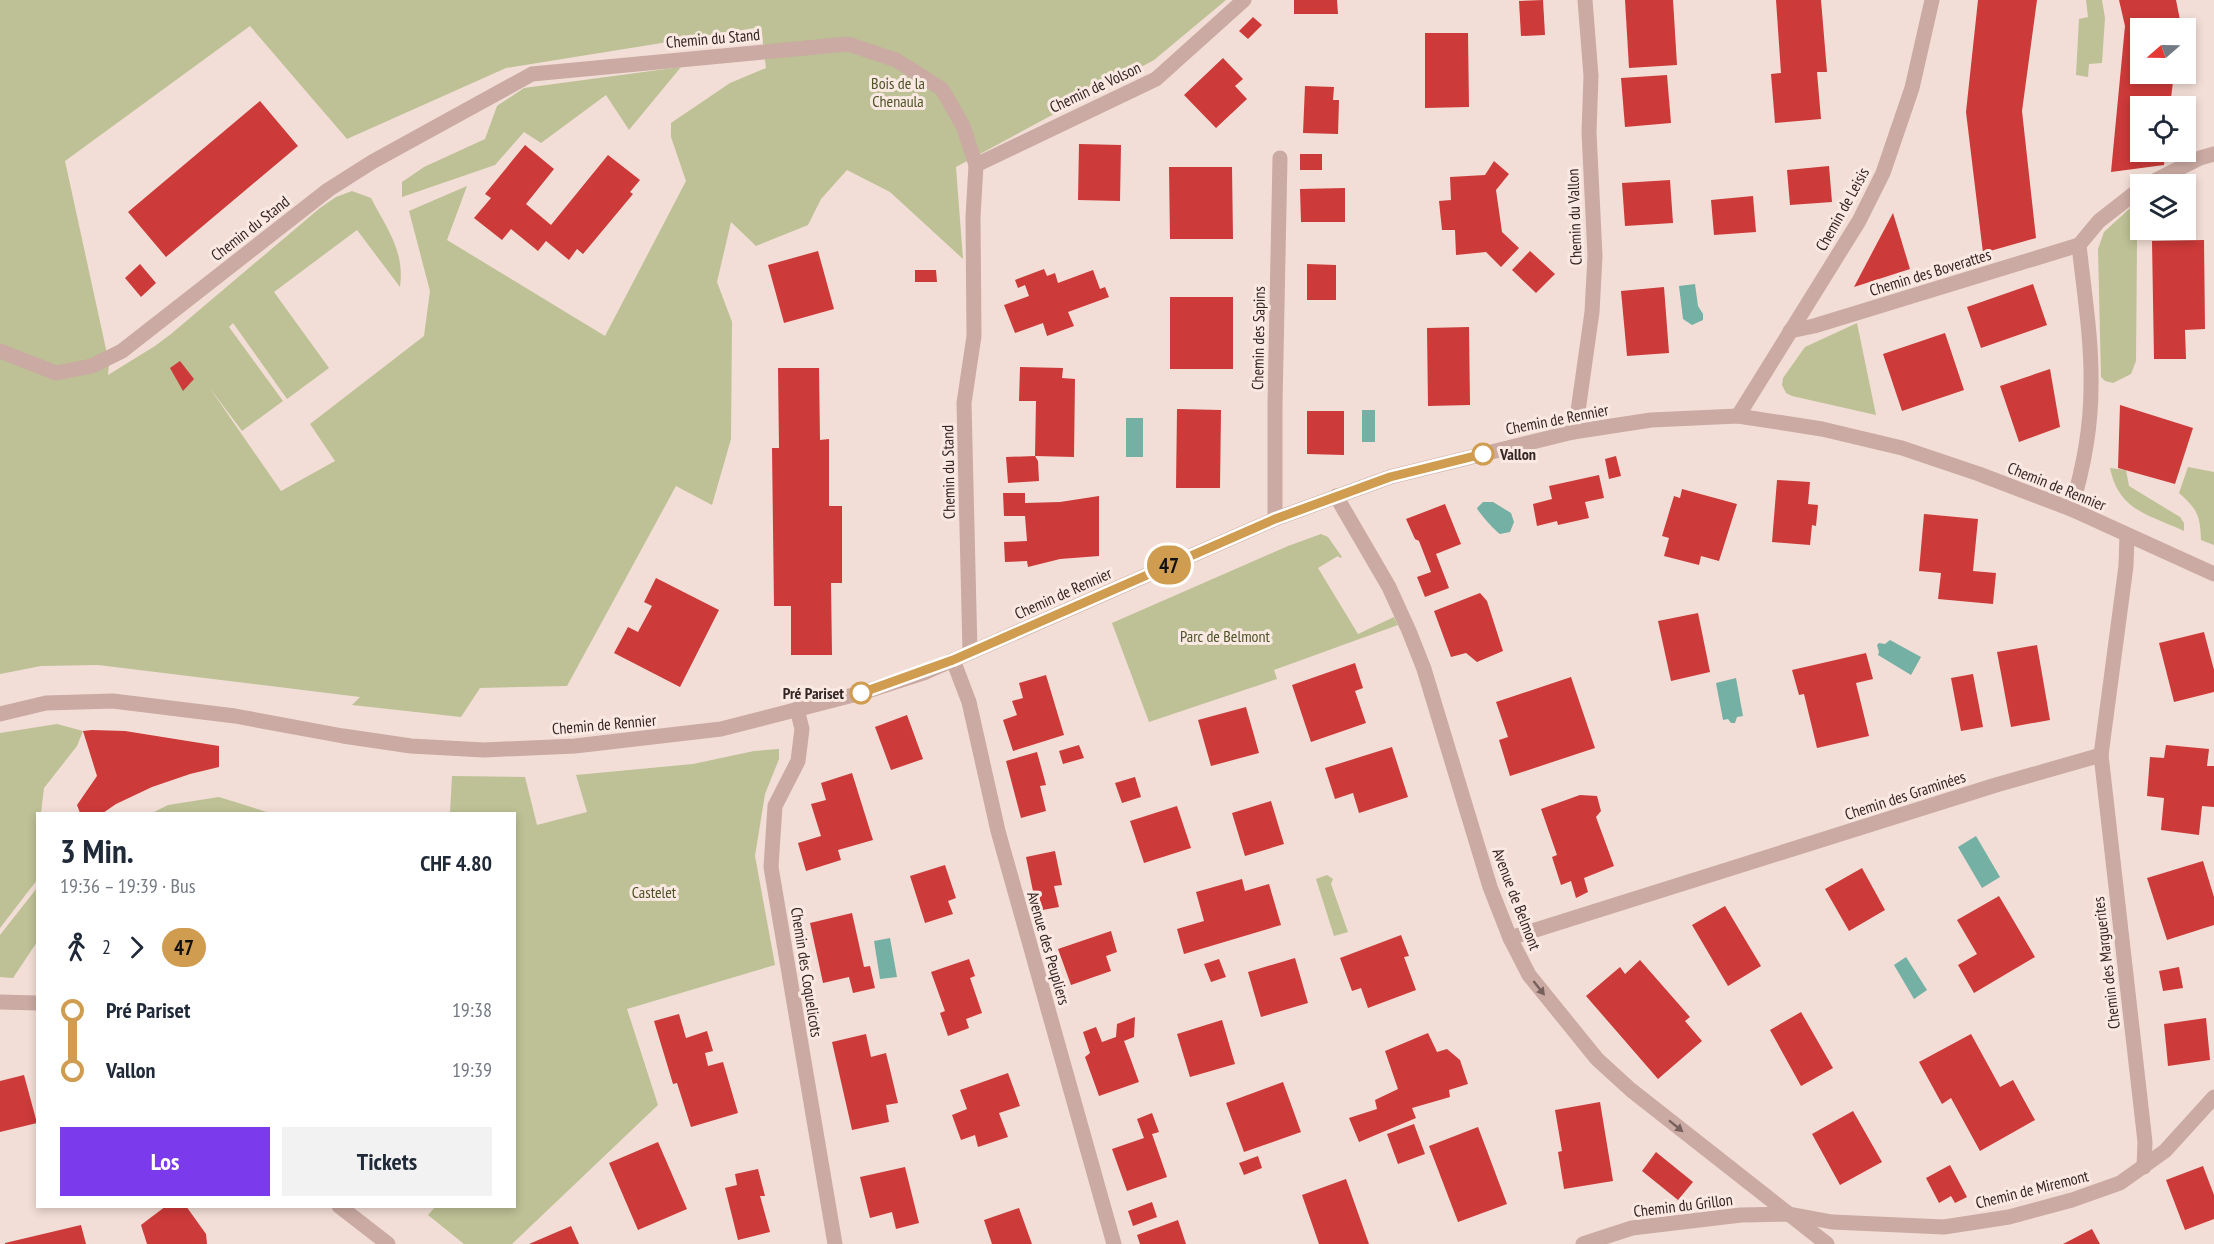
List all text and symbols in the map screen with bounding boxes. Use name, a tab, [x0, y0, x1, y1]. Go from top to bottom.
north arrow	[2130, 18, 2196, 84]
map controls	[2130, 18, 2196, 240]
street label: Chemin du Stand	[665, 24, 761, 52]
street label: Chemin de Volson	[1046, 57, 1144, 117]
park label: Bois de la Chenaula	[871, 73, 925, 111]
button: locate	[2130, 96, 2196, 162]
street label: Chemin de Leisis	[1811, 164, 1873, 254]
street label: Chemin du Vallon	[1562, 168, 1586, 266]
button: layers	[2130, 174, 2196, 240]
street label: Chemin du Stand	[207, 191, 293, 265]
street label: Chemin des Boverattes	[1867, 244, 1993, 300]
street label: Chemin des Sapins	[1247, 286, 1269, 390]
street label: Chemin de Rennier	[1504, 399, 1611, 439]
street label: Chemin du Stand	[937, 425, 959, 519]
marker: Vallon	[1472, 443, 1494, 465]
place label: Vallon	[1499, 444, 1536, 464]
street label: Chemin de Rennier	[2005, 457, 2110, 515]
line badge: 47	[1142, 546, 1196, 584]
text: 47	[1159, 552, 1179, 579]
street label: Chemin de Rennier	[1011, 562, 1115, 623]
park label: Parc de Belmont	[1180, 626, 1271, 646]
marker: Pré Pariset	[850, 682, 872, 704]
place label: Pré Pariset	[783, 683, 844, 703]
street label: Chemin de Rennier	[551, 709, 657, 739]
street label: Chemin des Graminées	[1842, 766, 1968, 824]
text: 3 Min.	[60, 829, 134, 872]
street label: Avenue de Belmont	[1488, 845, 1546, 953]
text: CHF 4.80	[420, 849, 492, 877]
text: 19:36 – 19:39 · Bus	[60, 873, 195, 899]
park label: Castelet	[632, 882, 677, 902]
street label: Avenue des Peupliers	[1023, 889, 1075, 1007]
street label: Chemin des Marguerites	[2088, 896, 2124, 1030]
street label: Chemin des Coquelicots	[787, 906, 827, 1038]
icon: walk	[60, 931, 93, 964]
icon: forward	[120, 931, 153, 964]
text: 2	[102, 934, 111, 960]
text: 47	[174, 934, 194, 961]
one-way arrow	[1532, 980, 1545, 996]
text: Pré Pariset	[106, 996, 190, 1024]
text: 19:38	[452, 997, 492, 1023]
text: Vallon	[106, 1056, 155, 1084]
text: 19:39	[452, 1057, 492, 1083]
one-way arrow	[1668, 1119, 1684, 1132]
button: Los	[60, 1127, 270, 1196]
button: Tickets	[282, 1127, 492, 1196]
street label: Chemin de Miremont	[1973, 1165, 2091, 1213]
street label: Chemin du Grillon	[1632, 1189, 1734, 1221]

